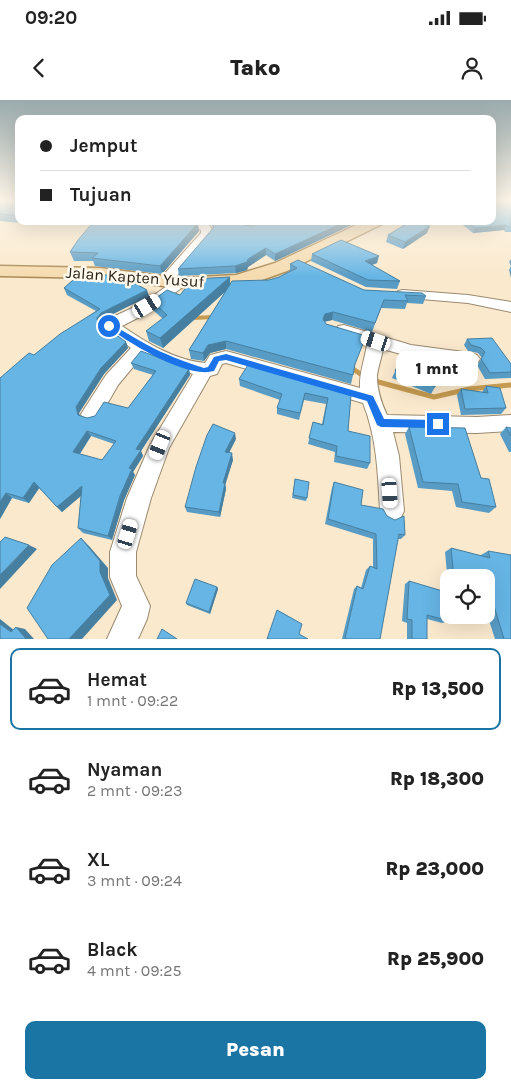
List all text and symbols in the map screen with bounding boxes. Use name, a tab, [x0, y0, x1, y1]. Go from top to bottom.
text: 09:20	[25, 7, 77, 29]
icon: back	[25, 54, 53, 82]
icon: person	[458, 54, 486, 82]
text: Tako	[230, 55, 281, 81]
text: Jemput	[70, 135, 138, 157]
text: Tujuan	[70, 184, 132, 206]
street label: Jalan Kapten Yusuf	[65, 263, 205, 291]
car	[130, 292, 163, 320]
route start	[98, 315, 120, 337]
car	[359, 329, 392, 353]
callout: 1 mnt	[397, 352, 479, 386]
text: 1 mnt	[416, 359, 458, 378]
route end	[427, 413, 449, 435]
car	[147, 428, 172, 462]
car	[381, 478, 398, 508]
car	[116, 517, 139, 551]
map controls	[440, 569, 495, 624]
button: locate	[440, 569, 495, 624]
icon: car	[27, 667, 72, 712]
text: Hemat	[87, 669, 147, 691]
text: Rp 13,500	[392, 678, 484, 700]
text: 1 mnt · 09:22	[87, 691, 178, 710]
icon: car	[27, 757, 72, 802]
text: Nyaman	[87, 759, 162, 781]
text: Rp 18,300	[390, 768, 484, 790]
text: 2 mnt · 09:23	[87, 781, 182, 800]
icon: car	[27, 847, 72, 892]
text: XL	[87, 849, 109, 871]
text: Rp 23,000	[385, 858, 484, 880]
text: 3 mnt · 09:24	[87, 871, 182, 890]
icon: car	[27, 937, 72, 982]
text: Black	[87, 939, 138, 961]
text: Rp 25,900	[387, 948, 484, 970]
text: 4 mnt · 09:25	[87, 961, 182, 980]
button: Pesan	[25, 1021, 486, 1079]

